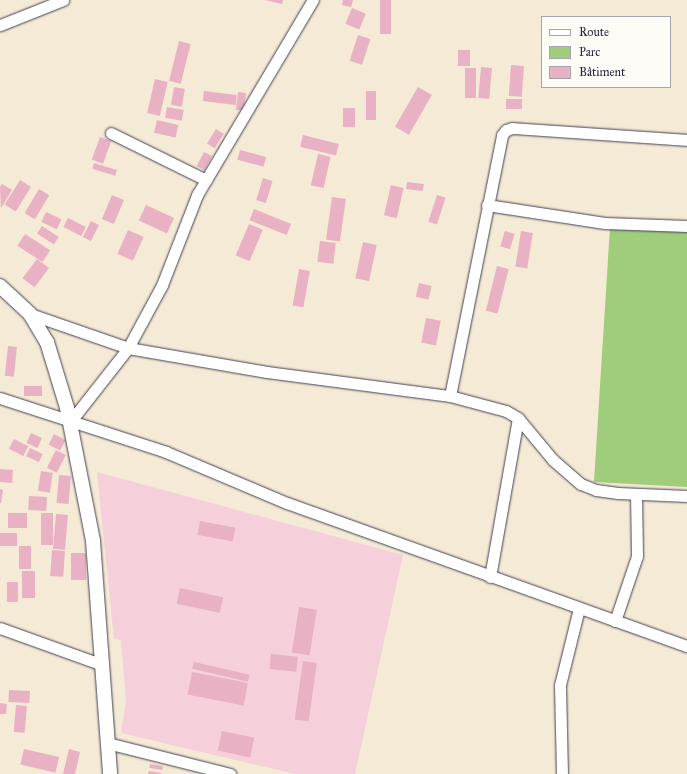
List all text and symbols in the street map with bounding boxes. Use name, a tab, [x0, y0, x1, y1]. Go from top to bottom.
legend	[541, 16, 671, 88]
text: Route	[579, 25, 609, 39]
text: Parc	[579, 45, 600, 59]
text: Bâtiment	[579, 65, 625, 79]

